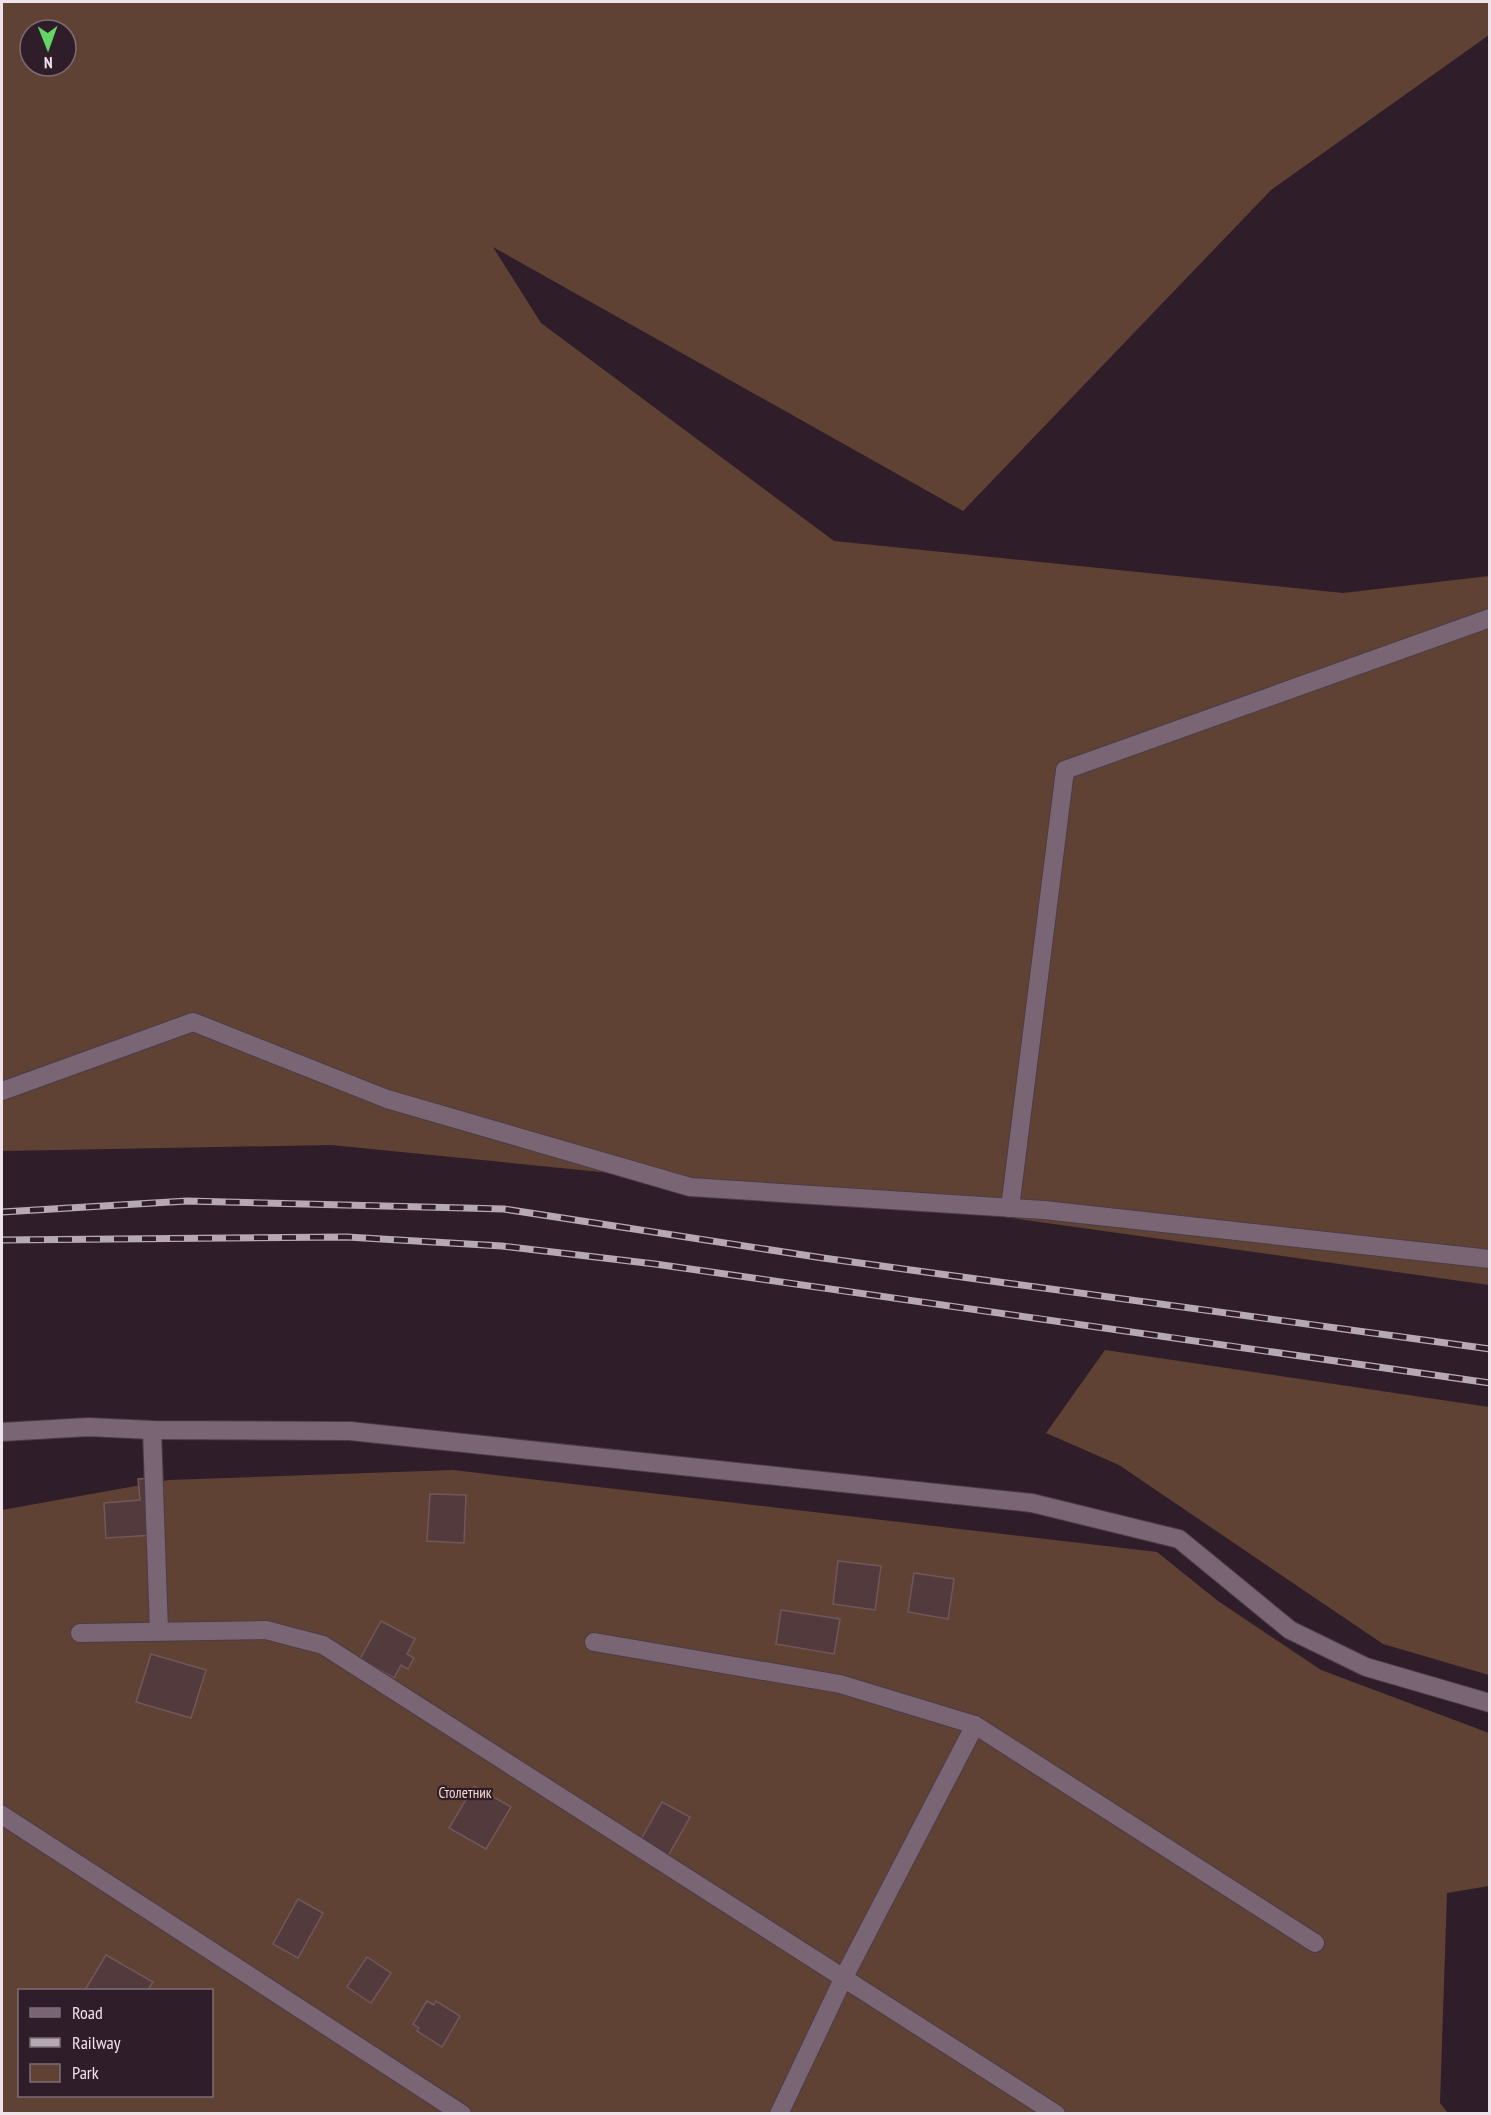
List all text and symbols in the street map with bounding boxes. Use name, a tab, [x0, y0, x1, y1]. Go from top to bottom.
north arrow	[18, 18, 78, 78]
text: N	[44, 53, 53, 73]
park label: Столетник	[438, 1783, 492, 1802]
legend	[18, 1989, 213, 2097]
text: Road	[72, 2001, 103, 2024]
text: Railway	[72, 2031, 121, 2054]
text: Park	[72, 2061, 99, 2084]

